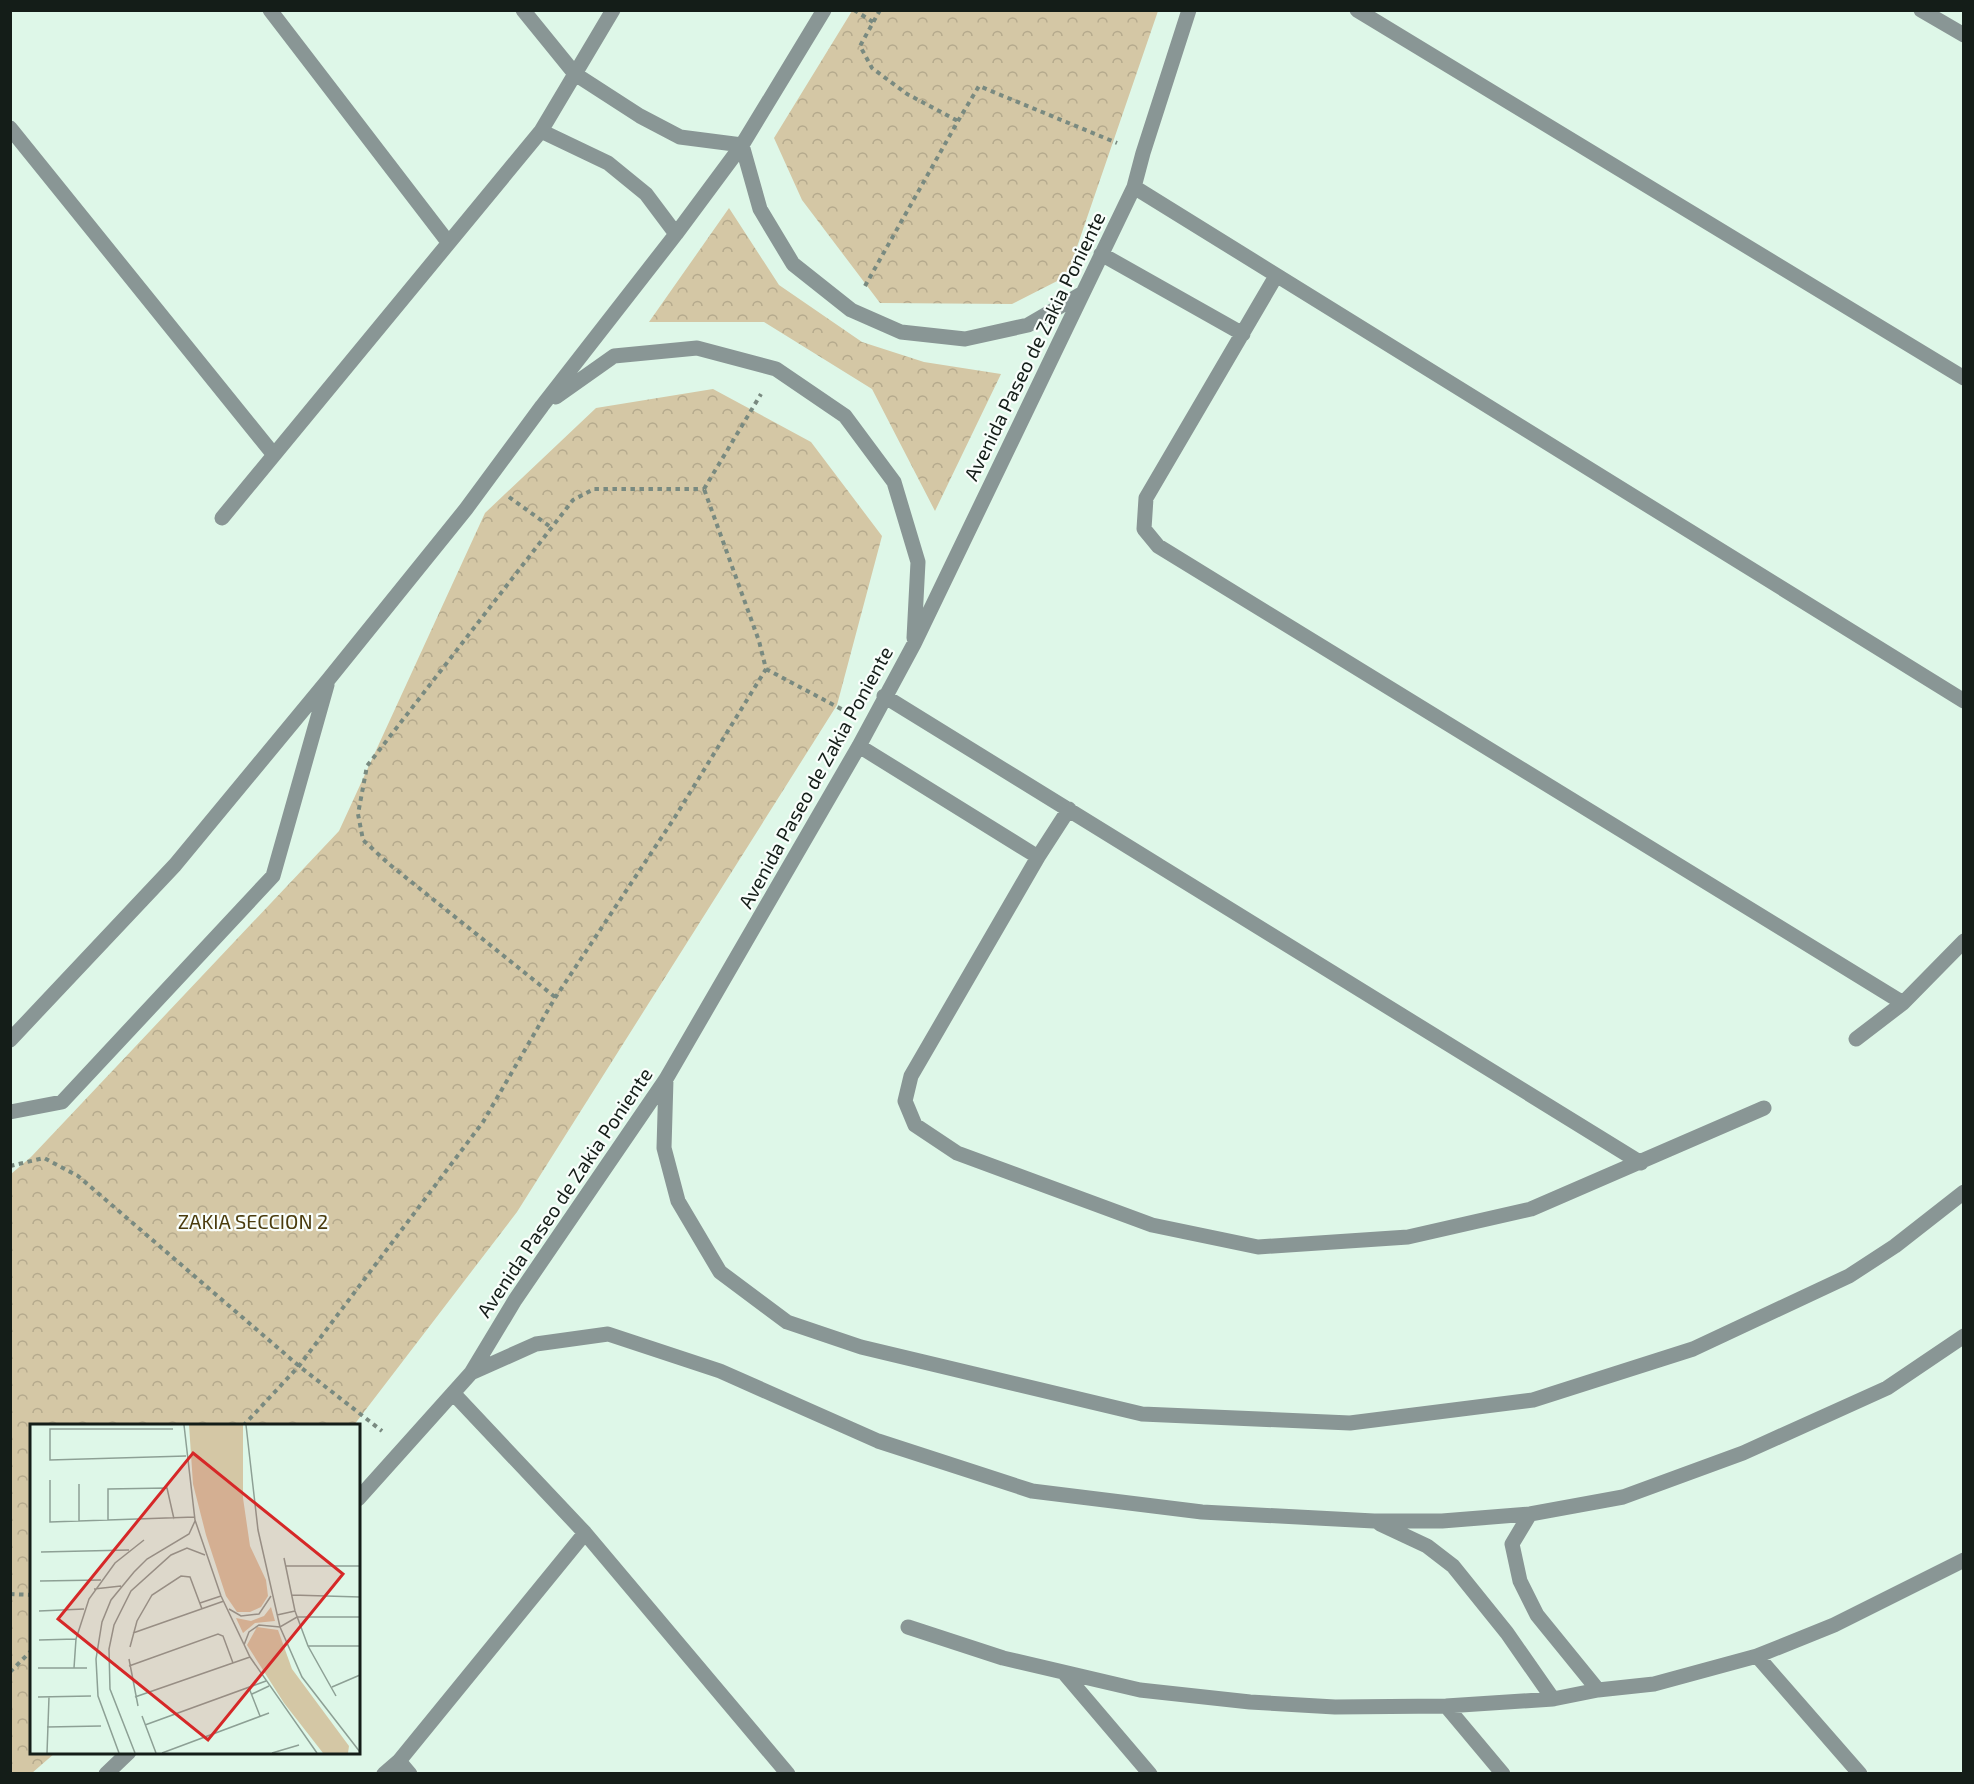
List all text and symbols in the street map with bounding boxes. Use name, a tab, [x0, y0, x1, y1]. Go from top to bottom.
street label: Avenida Paseo de Zakia Poniente	[958, 208, 1110, 484]
street label: Avenida Paseo de Zakia Poniente	[733, 642, 897, 912]
street label: Avenida Paseo de Zakia Poniente	[471, 1063, 657, 1321]
park label: ZAKIA SECCION 2	[178, 1209, 328, 1233]
inset map	[30, 1424, 360, 1754]

